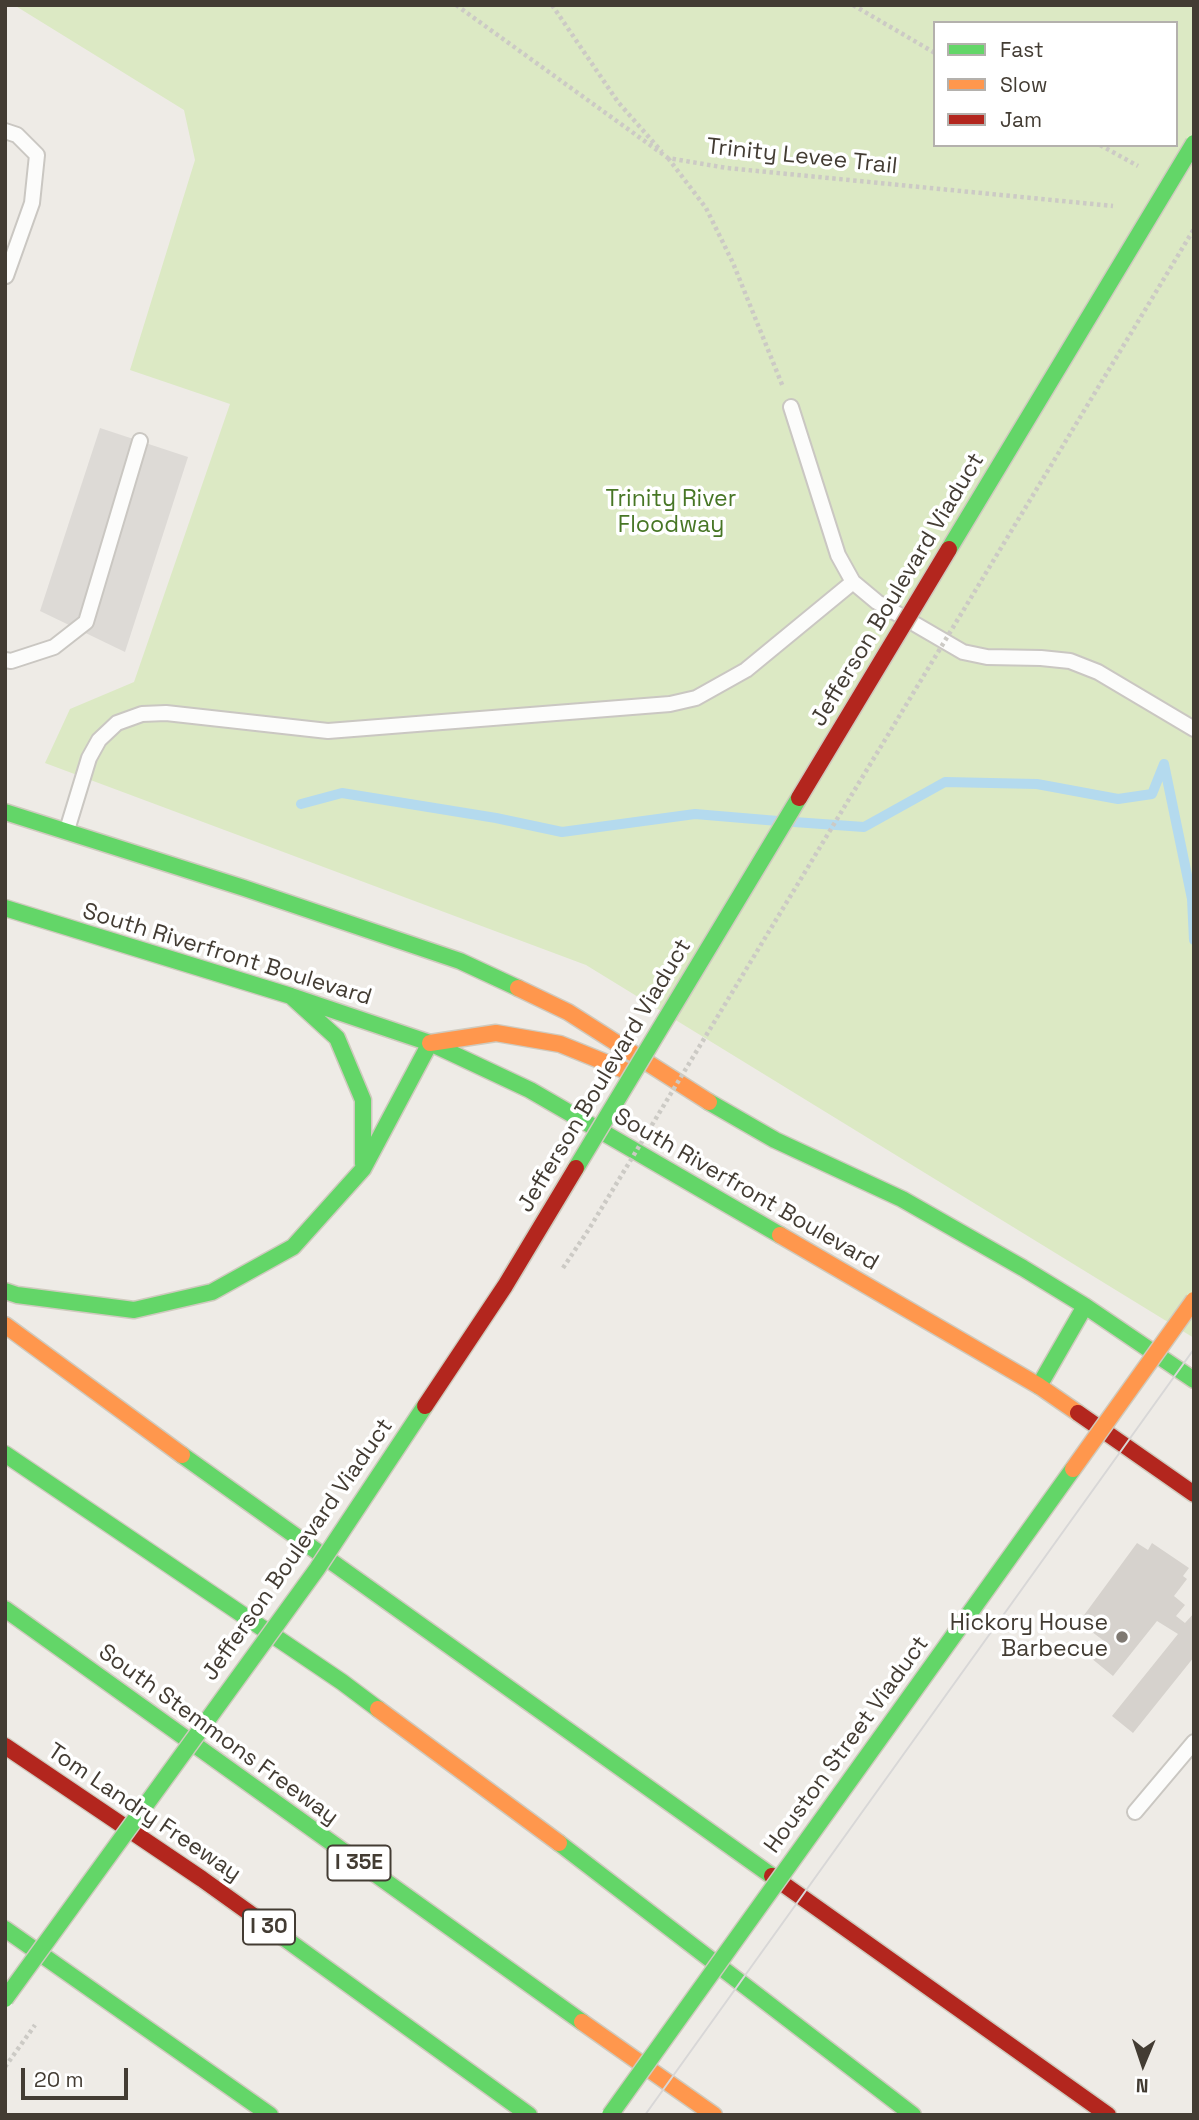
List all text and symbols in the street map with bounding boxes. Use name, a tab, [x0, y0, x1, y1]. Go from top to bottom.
legend	[933, 21, 1178, 147]
text: Fast	[1000, 36, 1044, 63]
text: Slow	[1000, 71, 1048, 98]
text: Jam	[1000, 106, 1042, 133]
street label: Trinity Levee Trail	[705, 133, 899, 181]
street label: Jefferson Boulevard Viaduct	[805, 448, 991, 732]
park label: Trinity River Floodway	[606, 486, 736, 540]
street label: South Riverfront Boulevard	[79, 898, 375, 1012]
street label: Jefferson Boulevard Viaduct	[512, 934, 698, 1218]
street label: South Riverfront Boulevard	[609, 1103, 883, 1277]
street label: Jefferson Boulevard Viaduct	[197, 1414, 399, 1686]
place label: Hickory House Barbecue	[950, 1610, 1108, 1664]
marker: Hickory House Barbecue	[1114, 1629, 1130, 1645]
street label: Houston Street Viaduct	[759, 1631, 935, 1859]
street label: South Stemmons Freeway	[93, 1639, 343, 1831]
street label: Tom Landry Freeway	[42, 1738, 246, 1888]
road number: I 35E	[328, 1846, 390, 1881]
road number: I 30	[243, 1910, 295, 1944]
north arrow	[1108, 2029, 1178, 2099]
scale bar	[24, 2054, 131, 2098]
text: 20 m	[34, 2066, 84, 2093]
text: N	[1135, 2073, 1149, 2098]

